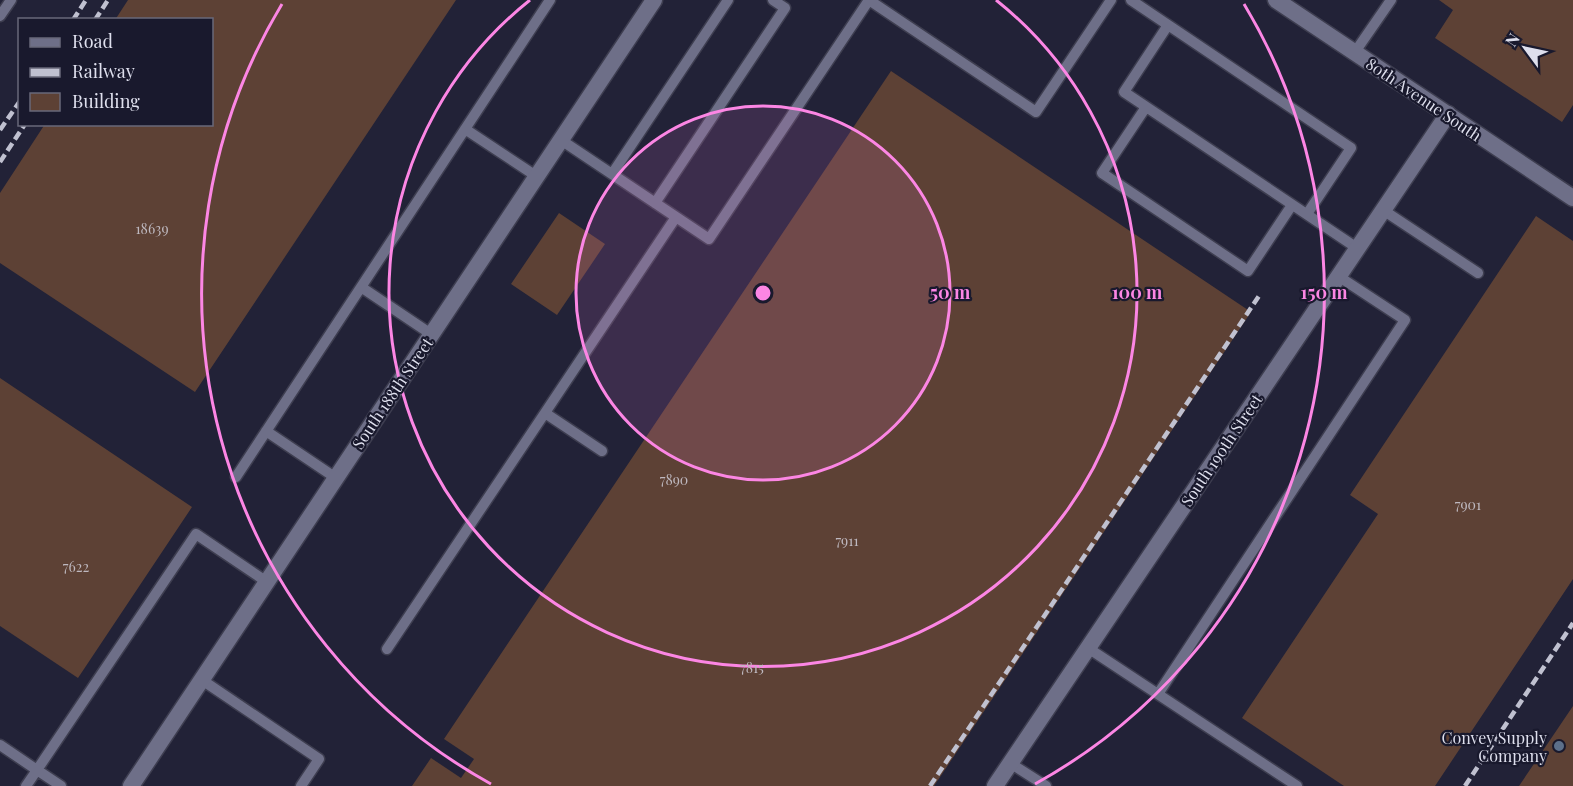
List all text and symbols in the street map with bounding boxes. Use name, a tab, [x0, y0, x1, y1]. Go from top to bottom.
legend	[18, 18, 213, 126]
north arrow	[1495, 18, 1555, 78]
text: Road	[72, 29, 113, 53]
text: N	[1500, 29, 1524, 50]
street label: 80th Avenue South	[1362, 53, 1486, 146]
text: Railway	[72, 59, 135, 83]
text: Building	[72, 89, 140, 113]
house number: 18639	[135, 219, 169, 238]
text: 50 m	[930, 280, 971, 304]
text: 100 m	[1112, 280, 1163, 304]
text: 150 m	[1300, 280, 1348, 304]
centre of rings	[753, 283, 773, 303]
street label: South 188th Street	[347, 333, 437, 453]
street label: South 190th Street	[1176, 389, 1267, 510]
house number: 7890	[660, 470, 688, 489]
house number: 7901	[1455, 495, 1481, 514]
house number: 7911	[835, 531, 859, 550]
house number: 7622	[63, 557, 89, 576]
house number: 7815	[740, 658, 764, 677]
place label: Convey Supply Company	[1441, 727, 1547, 766]
marker: Convey Supply Company	[1552, 739, 1566, 753]

